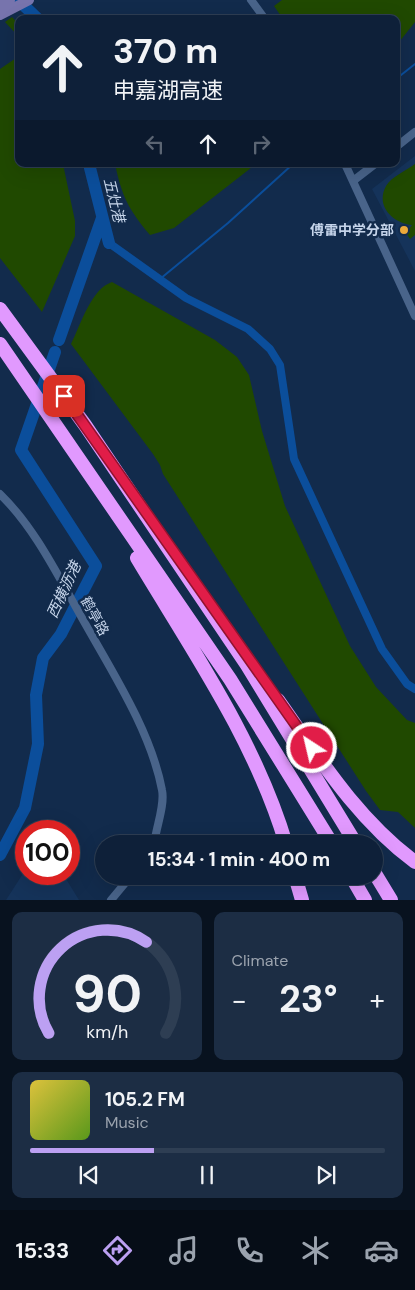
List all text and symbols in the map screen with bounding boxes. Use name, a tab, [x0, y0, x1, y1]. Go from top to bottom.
text: 370 m	[113, 28, 218, 74]
icon: ahead	[30, 35, 95, 100]
text: 申嘉湖高速	[113, 76, 223, 105]
icon: left	[141, 130, 169, 158]
icon: ahead	[194, 130, 222, 158]
icon: right	[247, 130, 275, 158]
water label: 五灶港	[99, 176, 130, 226]
place label: 傅雷中学分部	[310, 221, 394, 239]
marker: 傅雷中学分部	[398, 224, 410, 236]
pin	[43, 375, 85, 417]
icon: arrive	[50, 382, 78, 410]
water label: 西横沥港	[42, 557, 87, 621]
street label: 鹤亭路	[77, 593, 113, 639]
position arrow	[285, 721, 337, 773]
speed limit sign: 100	[15, 820, 80, 885]
text: 15:34 · 1 min · 400 m	[148, 847, 330, 872]
text: Climate	[232, 950, 288, 971]
text: 90	[72, 960, 142, 1028]
text: 23°	[279, 974, 338, 1024]
text: −	[232, 982, 247, 1019]
text: +	[370, 982, 385, 1019]
text: km/h	[86, 1020, 128, 1044]
text: 105.2 FM	[105, 1087, 185, 1112]
text: Music	[105, 1112, 149, 1133]
icon: previous	[75, 1161, 103, 1189]
icon: pause	[193, 1161, 221, 1189]
icon: next	[312, 1161, 340, 1189]
icon: directions	[100, 1233, 135, 1268]
icon: music	[166, 1233, 201, 1268]
icon: phone	[232, 1233, 267, 1268]
icon: climate	[298, 1233, 333, 1268]
icon: car	[364, 1233, 399, 1268]
text: 15:33	[16, 1236, 69, 1265]

